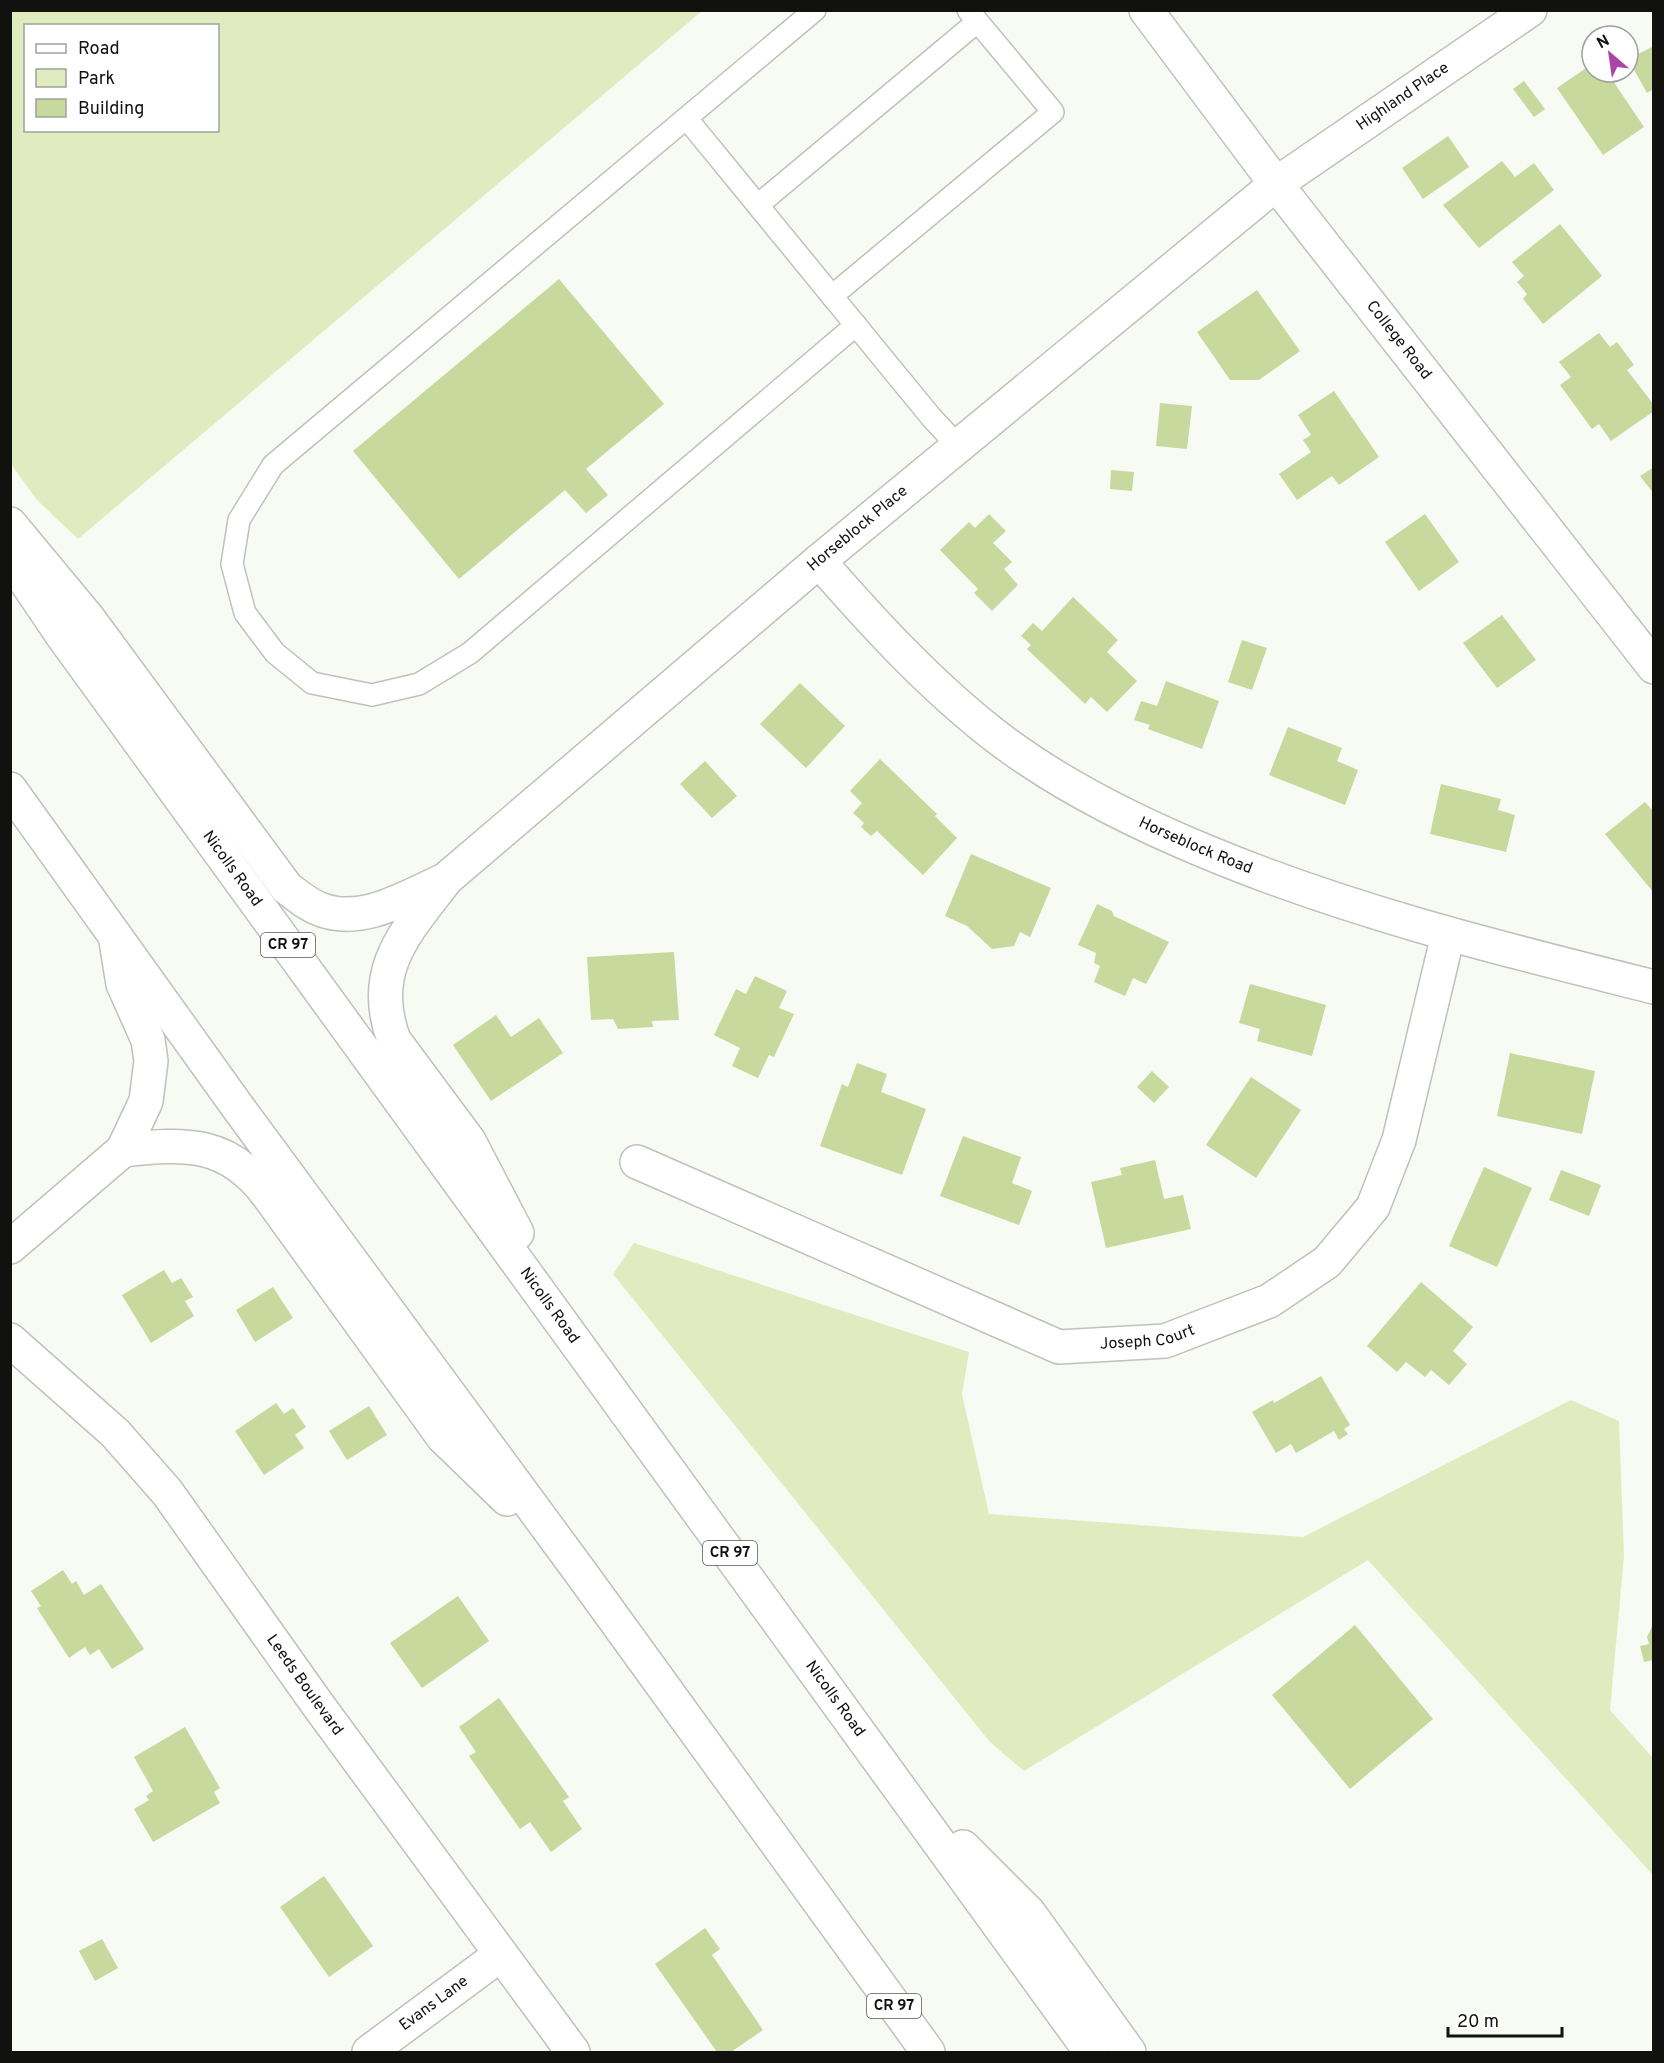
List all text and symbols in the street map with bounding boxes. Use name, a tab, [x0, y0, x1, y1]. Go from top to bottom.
legend	[24, 24, 219, 132]
north arrow	[1580, 24, 1640, 84]
text: N	[1594, 31, 1614, 54]
text: Road	[78, 38, 120, 61]
street label: Highland Place	[1353, 58, 1453, 136]
text: Park	[78, 68, 115, 91]
text: Building	[78, 98, 144, 121]
street label: College Road	[1361, 297, 1436, 384]
street label: Horseblock Place	[804, 482, 912, 576]
street label: Horseblock Road	[1135, 813, 1255, 879]
street label: Nicolls Road	[198, 827, 266, 911]
road number: CR 97	[261, 933, 315, 957]
street label: Nicolls Road	[515, 1264, 583, 1348]
street label: Joseph Court	[1099, 1320, 1198, 1355]
road number: CR 97	[703, 1541, 757, 1565]
street label: Leeds Boulevard	[261, 1631, 347, 1740]
street label: Nicolls Road	[800, 1657, 869, 1741]
street label: Evans Lane	[396, 1972, 473, 2036]
road number: CR 97	[867, 1994, 921, 2018]
scale bar	[1448, 2000, 1562, 2038]
text: 20 m	[1457, 2011, 1499, 2034]

